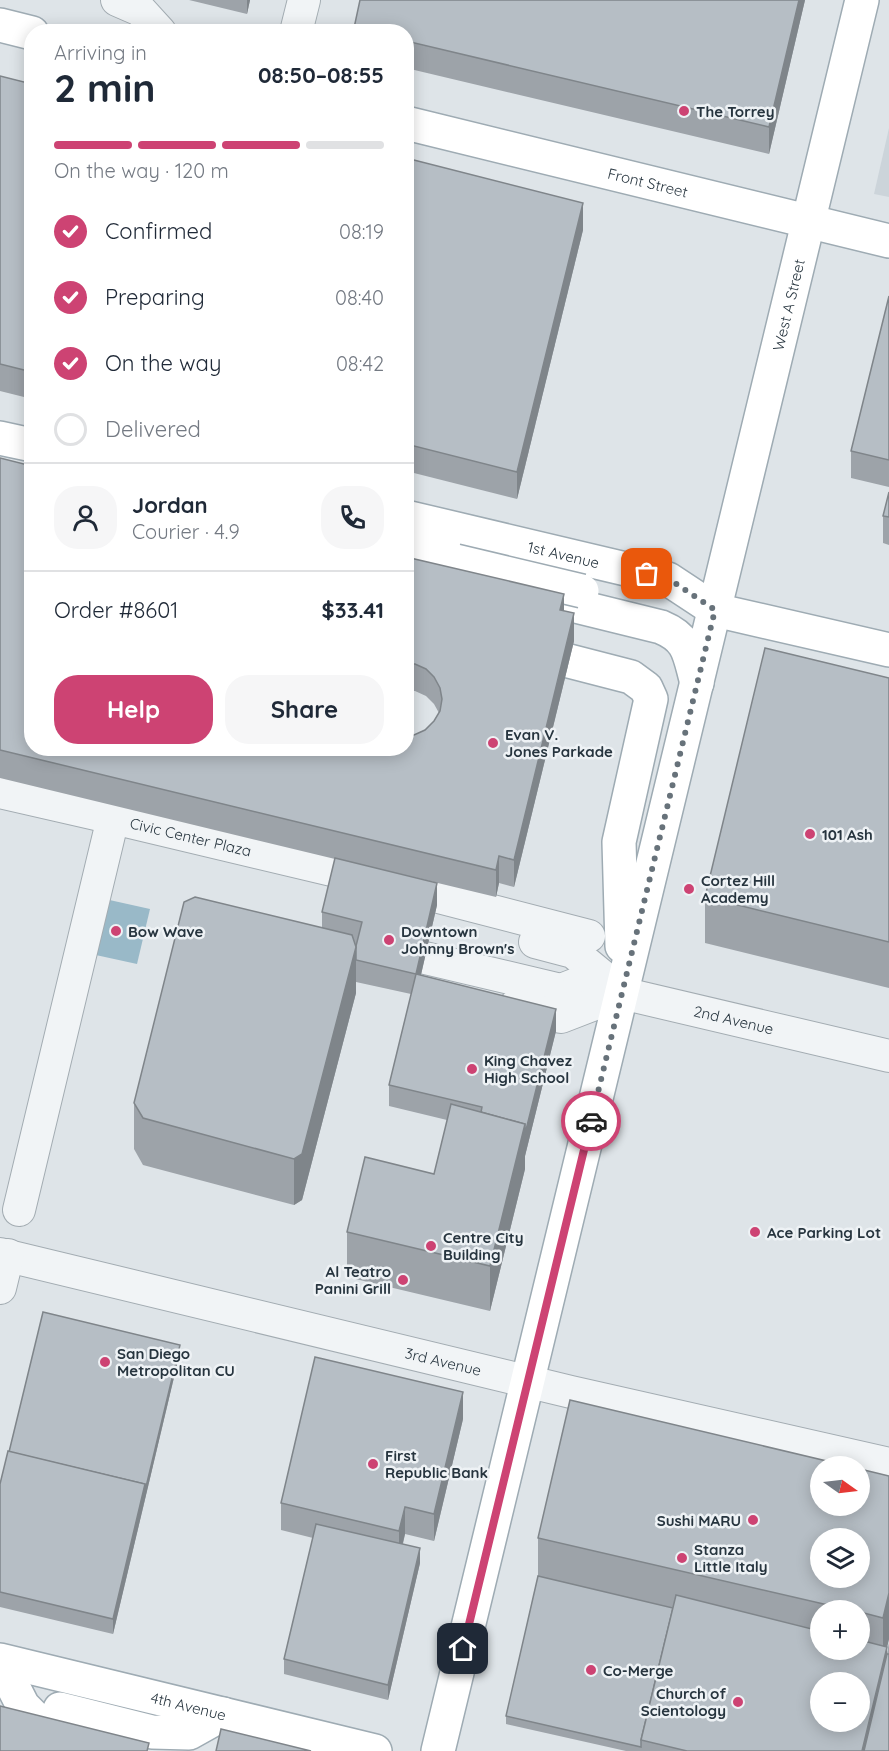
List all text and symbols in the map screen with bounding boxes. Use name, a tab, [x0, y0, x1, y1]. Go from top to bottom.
text: Arriving in	[54, 40, 147, 65]
text: 08:50–08:55	[258, 61, 384, 89]
text: 2 min	[54, 63, 156, 112]
place label: The Torrey	[696, 102, 774, 121]
marker: The Torrey	[677, 104, 691, 118]
text: On the way · 120 m	[54, 158, 229, 183]
street label: Front Street	[606, 163, 690, 201]
icon: check	[54, 215, 87, 248]
text: Confirmed	[105, 217, 212, 245]
text: 08:19	[339, 219, 384, 244]
street label: West A Street	[768, 257, 808, 353]
icon: check	[54, 281, 87, 314]
text: Preparing	[105, 283, 205, 311]
text: 08:40	[335, 285, 384, 310]
icon: check	[54, 347, 87, 380]
text: On the way	[105, 349, 221, 377]
text: 08:42	[336, 351, 384, 376]
text: Delivered	[105, 415, 201, 443]
button: person	[54, 486, 117, 549]
button: phone	[321, 486, 384, 549]
text: Jordan	[132, 491, 208, 519]
text: Courier · 4.9	[132, 519, 240, 544]
street label: 1st Avenue	[526, 537, 601, 572]
pin	[621, 548, 672, 599]
icon: bag	[630, 557, 663, 590]
text: Order #8601	[54, 596, 178, 624]
text: $33.41	[322, 596, 384, 624]
button: Help	[54, 675, 213, 744]
button: Share	[225, 675, 384, 744]
place label: Evan V. Jones Parkade	[505, 725, 613, 761]
marker: Evan V. Jones Parkade	[486, 736, 500, 750]
street label: Civic Center Plaza	[128, 813, 253, 860]
place label: 101 Ash	[822, 825, 873, 844]
marker: 101 Ash	[803, 827, 817, 841]
place label: Cortez Hill Academy	[701, 871, 775, 907]
marker: Cortez Hill Academy	[682, 882, 696, 896]
place label: Bow Wave	[128, 922, 203, 941]
place label: Downtown Johnny Brown's	[401, 922, 514, 958]
marker: Bow Wave	[109, 924, 123, 938]
marker: Downtown Johnny Brown's	[382, 933, 396, 947]
street label: 2nd Avenue	[692, 1001, 776, 1038]
place label: King Chavez High School	[484, 1051, 572, 1087]
marker: King Chavez High School	[465, 1062, 479, 1076]
courier	[561, 1091, 621, 1151]
icon: car	[575, 1105, 608, 1138]
place label: Ace Parking Lot	[767, 1223, 881, 1242]
marker: Ace Parking Lot	[748, 1225, 762, 1239]
place label: Centre City Building	[443, 1228, 523, 1264]
marker: Centre City Building	[424, 1239, 438, 1253]
place label: Al Teatro Panini Grill	[315, 1262, 391, 1298]
marker: Al Teatro Panini Grill	[396, 1273, 410, 1287]
street label: 3rd Avenue	[403, 1343, 483, 1380]
place label: San Diego Metropolitan CU	[117, 1344, 235, 1380]
marker: San Diego Metropolitan CU	[98, 1355, 112, 1369]
place label: First Republic Bank	[385, 1446, 488, 1482]
north arrow	[810, 1456, 870, 1516]
map controls	[810, 1456, 870, 1732]
marker: First Republic Bank	[366, 1457, 380, 1471]
place label: Sushi MARU	[657, 1511, 741, 1530]
marker: Sushi MARU	[746, 1513, 760, 1527]
button: layers	[810, 1528, 870, 1588]
place label: Stanza Little Italy	[694, 1540, 768, 1576]
marker: Stanza Little Italy	[675, 1551, 689, 1565]
button: +	[810, 1600, 870, 1660]
pin	[437, 1623, 488, 1674]
icon: home	[446, 1632, 479, 1665]
place label: Co-Merge	[603, 1661, 673, 1680]
marker: Co-Merge	[584, 1663, 598, 1677]
button: −	[810, 1672, 870, 1732]
place label: Church of Scientology	[641, 1684, 726, 1720]
street label: 4th Avenue	[149, 1687, 228, 1724]
marker: Church of Scientology	[731, 1695, 745, 1709]

